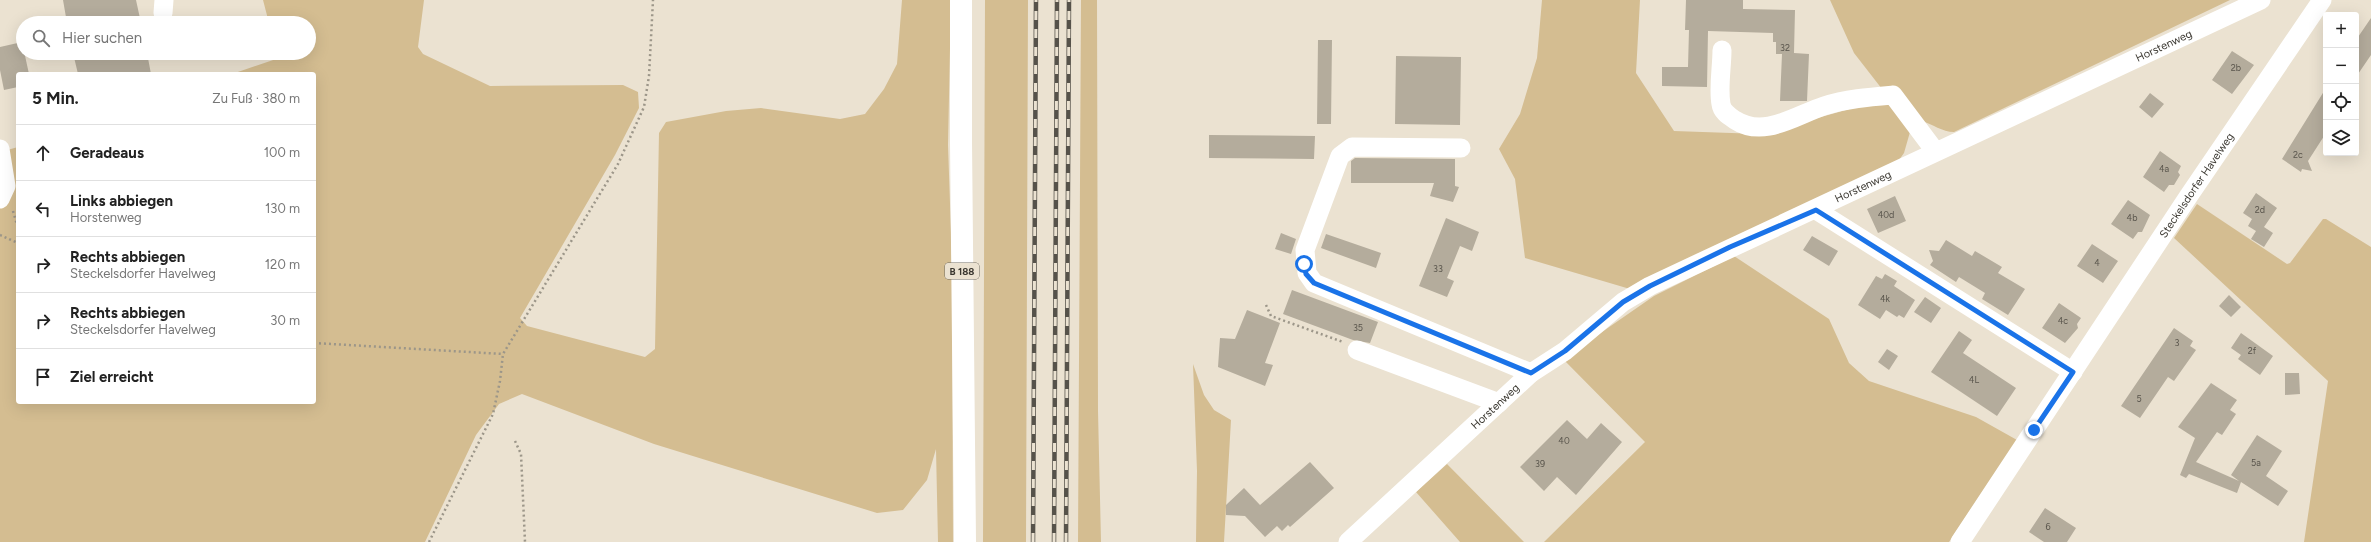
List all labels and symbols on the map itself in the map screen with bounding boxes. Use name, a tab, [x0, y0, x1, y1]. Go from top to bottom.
street label: Horstenweg	[2134, 27, 2194, 65]
house number: 32	[1780, 42, 1790, 53]
house number: 2b	[2231, 62, 2241, 73]
street label: Steckelsdorfer Havelweg	[2157, 131, 2237, 240]
house number: 2c	[2293, 149, 2303, 160]
house number: 4a	[2159, 163, 2169, 174]
street label: Horstenweg	[1833, 168, 1893, 206]
house number: 2d	[2255, 204, 2265, 215]
house number: 40d	[1878, 209, 1894, 220]
house number: 4b	[2127, 212, 2137, 223]
route start	[1295, 255, 1313, 273]
house number: 4	[2094, 257, 2100, 268]
road number: B 188	[945, 263, 979, 279]
house number: 33	[1433, 263, 1443, 274]
house number: 4k	[1880, 293, 1891, 304]
house number: 4c	[2058, 315, 2068, 326]
house number: 35	[1353, 322, 1363, 333]
house number: 3	[2175, 337, 2180, 348]
house number: 2f	[2248, 345, 2257, 356]
house number: 4L	[1969, 374, 1979, 385]
street label: Horstenweg	[1469, 381, 1522, 432]
house number: 5	[2136, 393, 2142, 404]
route end	[2025, 421, 2043, 439]
house number: 40	[1558, 435, 1570, 446]
house number: 5a	[2251, 457, 2261, 468]
house number: 39	[1535, 458, 1545, 469]
house number: 6	[2045, 521, 2051, 532]

